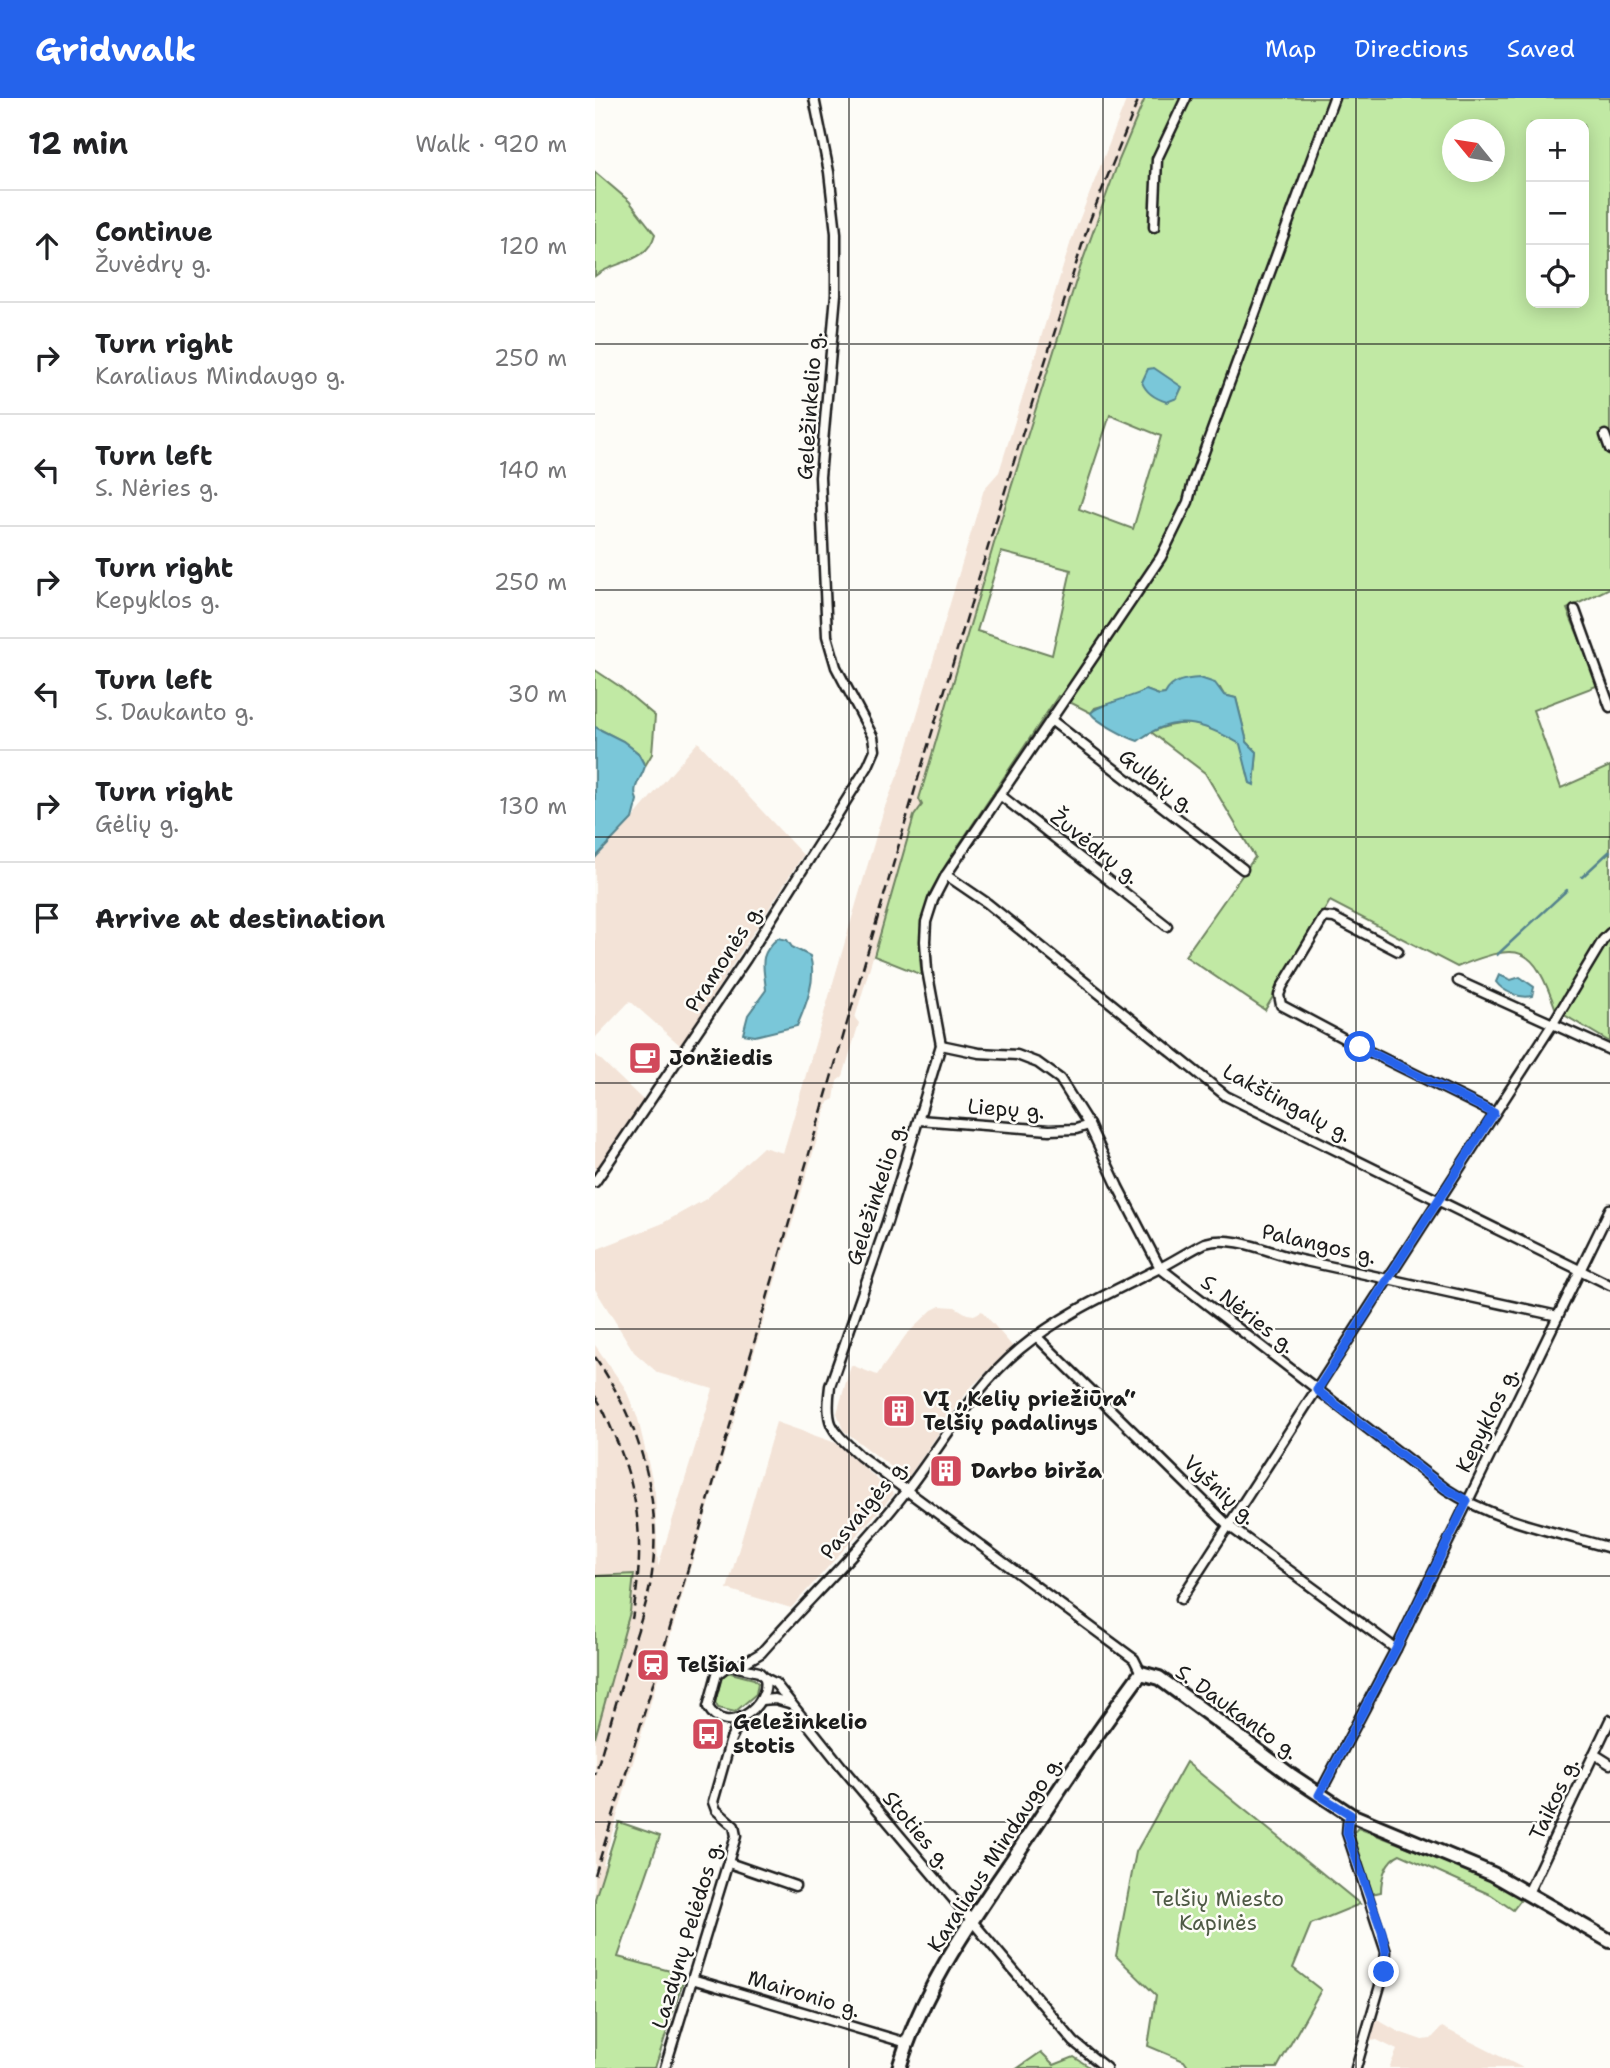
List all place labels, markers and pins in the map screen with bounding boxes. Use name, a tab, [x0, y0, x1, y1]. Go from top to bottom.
cafe icon: Jonžiedis	[626, 1039, 664, 1077]
place label: Jonžiedis	[669, 1044, 773, 1072]
place label: VĮ „Kelių priežiūra“ Telšių padalinys	[923, 1385, 1136, 1437]
building icon: VĮ „Kelių priežiūra“ Telšių padalinys	[880, 1392, 918, 1430]
building icon: Darbo birža	[927, 1452, 965, 1490]
place label: Darbo birža	[971, 1457, 1103, 1485]
station icon: Telšiai	[634, 1646, 672, 1684]
place label: Telšiai	[677, 1651, 746, 1679]
place label: Geležinkelio stotis	[733, 1708, 867, 1760]
bus stop icon: Geležinkelio stotis	[689, 1715, 727, 1753]

